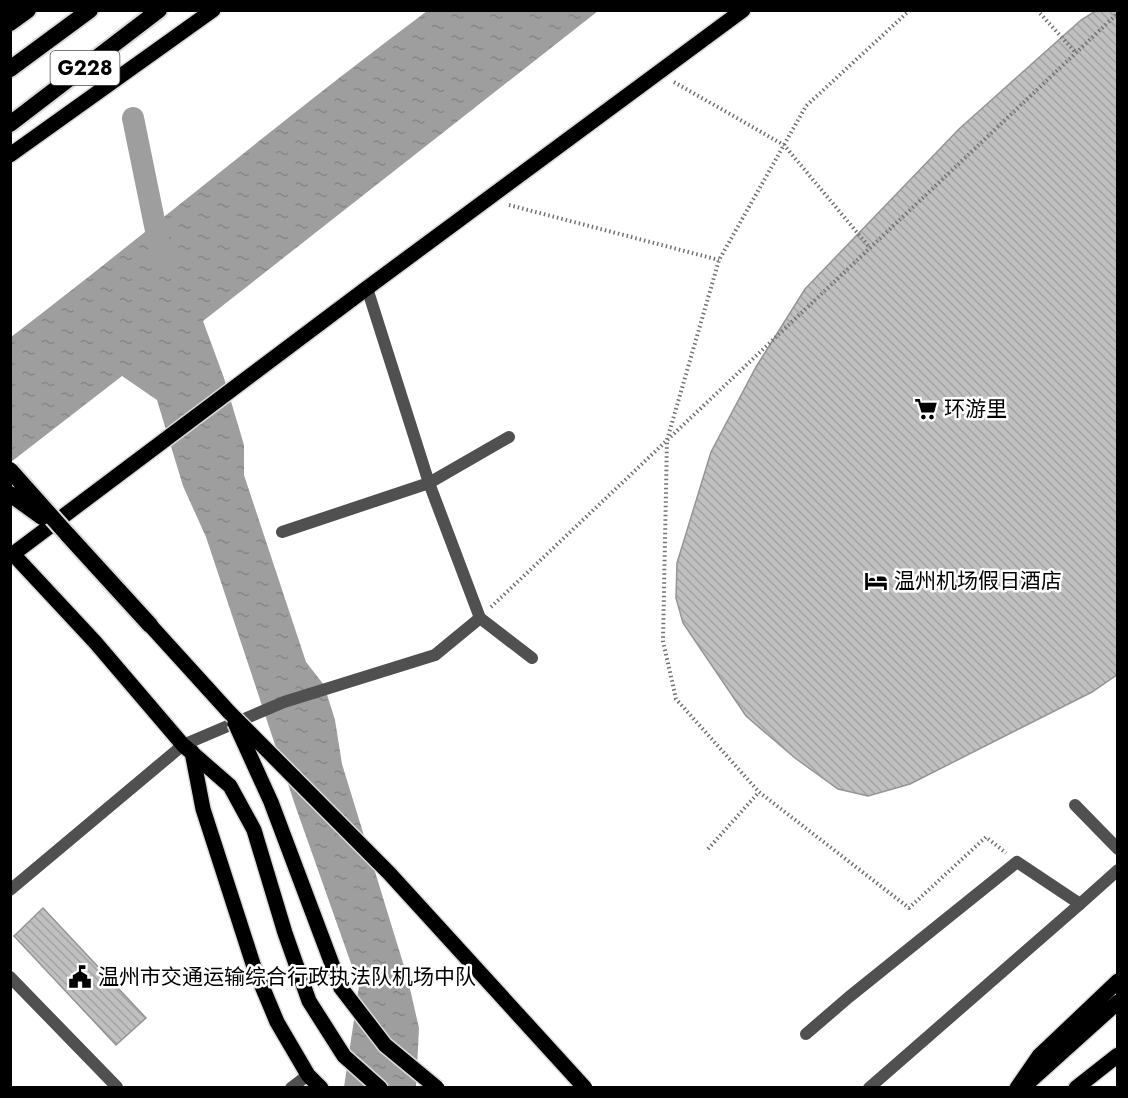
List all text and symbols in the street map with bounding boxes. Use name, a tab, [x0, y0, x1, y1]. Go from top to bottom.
road number: G228	[50, 51, 119, 85]
place label: 环游里	[944, 394, 1007, 424]
supermarket icon: 环游里	[913, 396, 939, 422]
place label: 温州机场假日酒店	[894, 566, 1062, 596]
hotel icon: 温州机场假日酒店	[863, 568, 889, 594]
place label: 温州市交通运输综合行政执法队机场中队	[98, 962, 476, 992]
public building icon: 温州市交通运输综合行政执法队机场中队	[67, 964, 93, 990]

